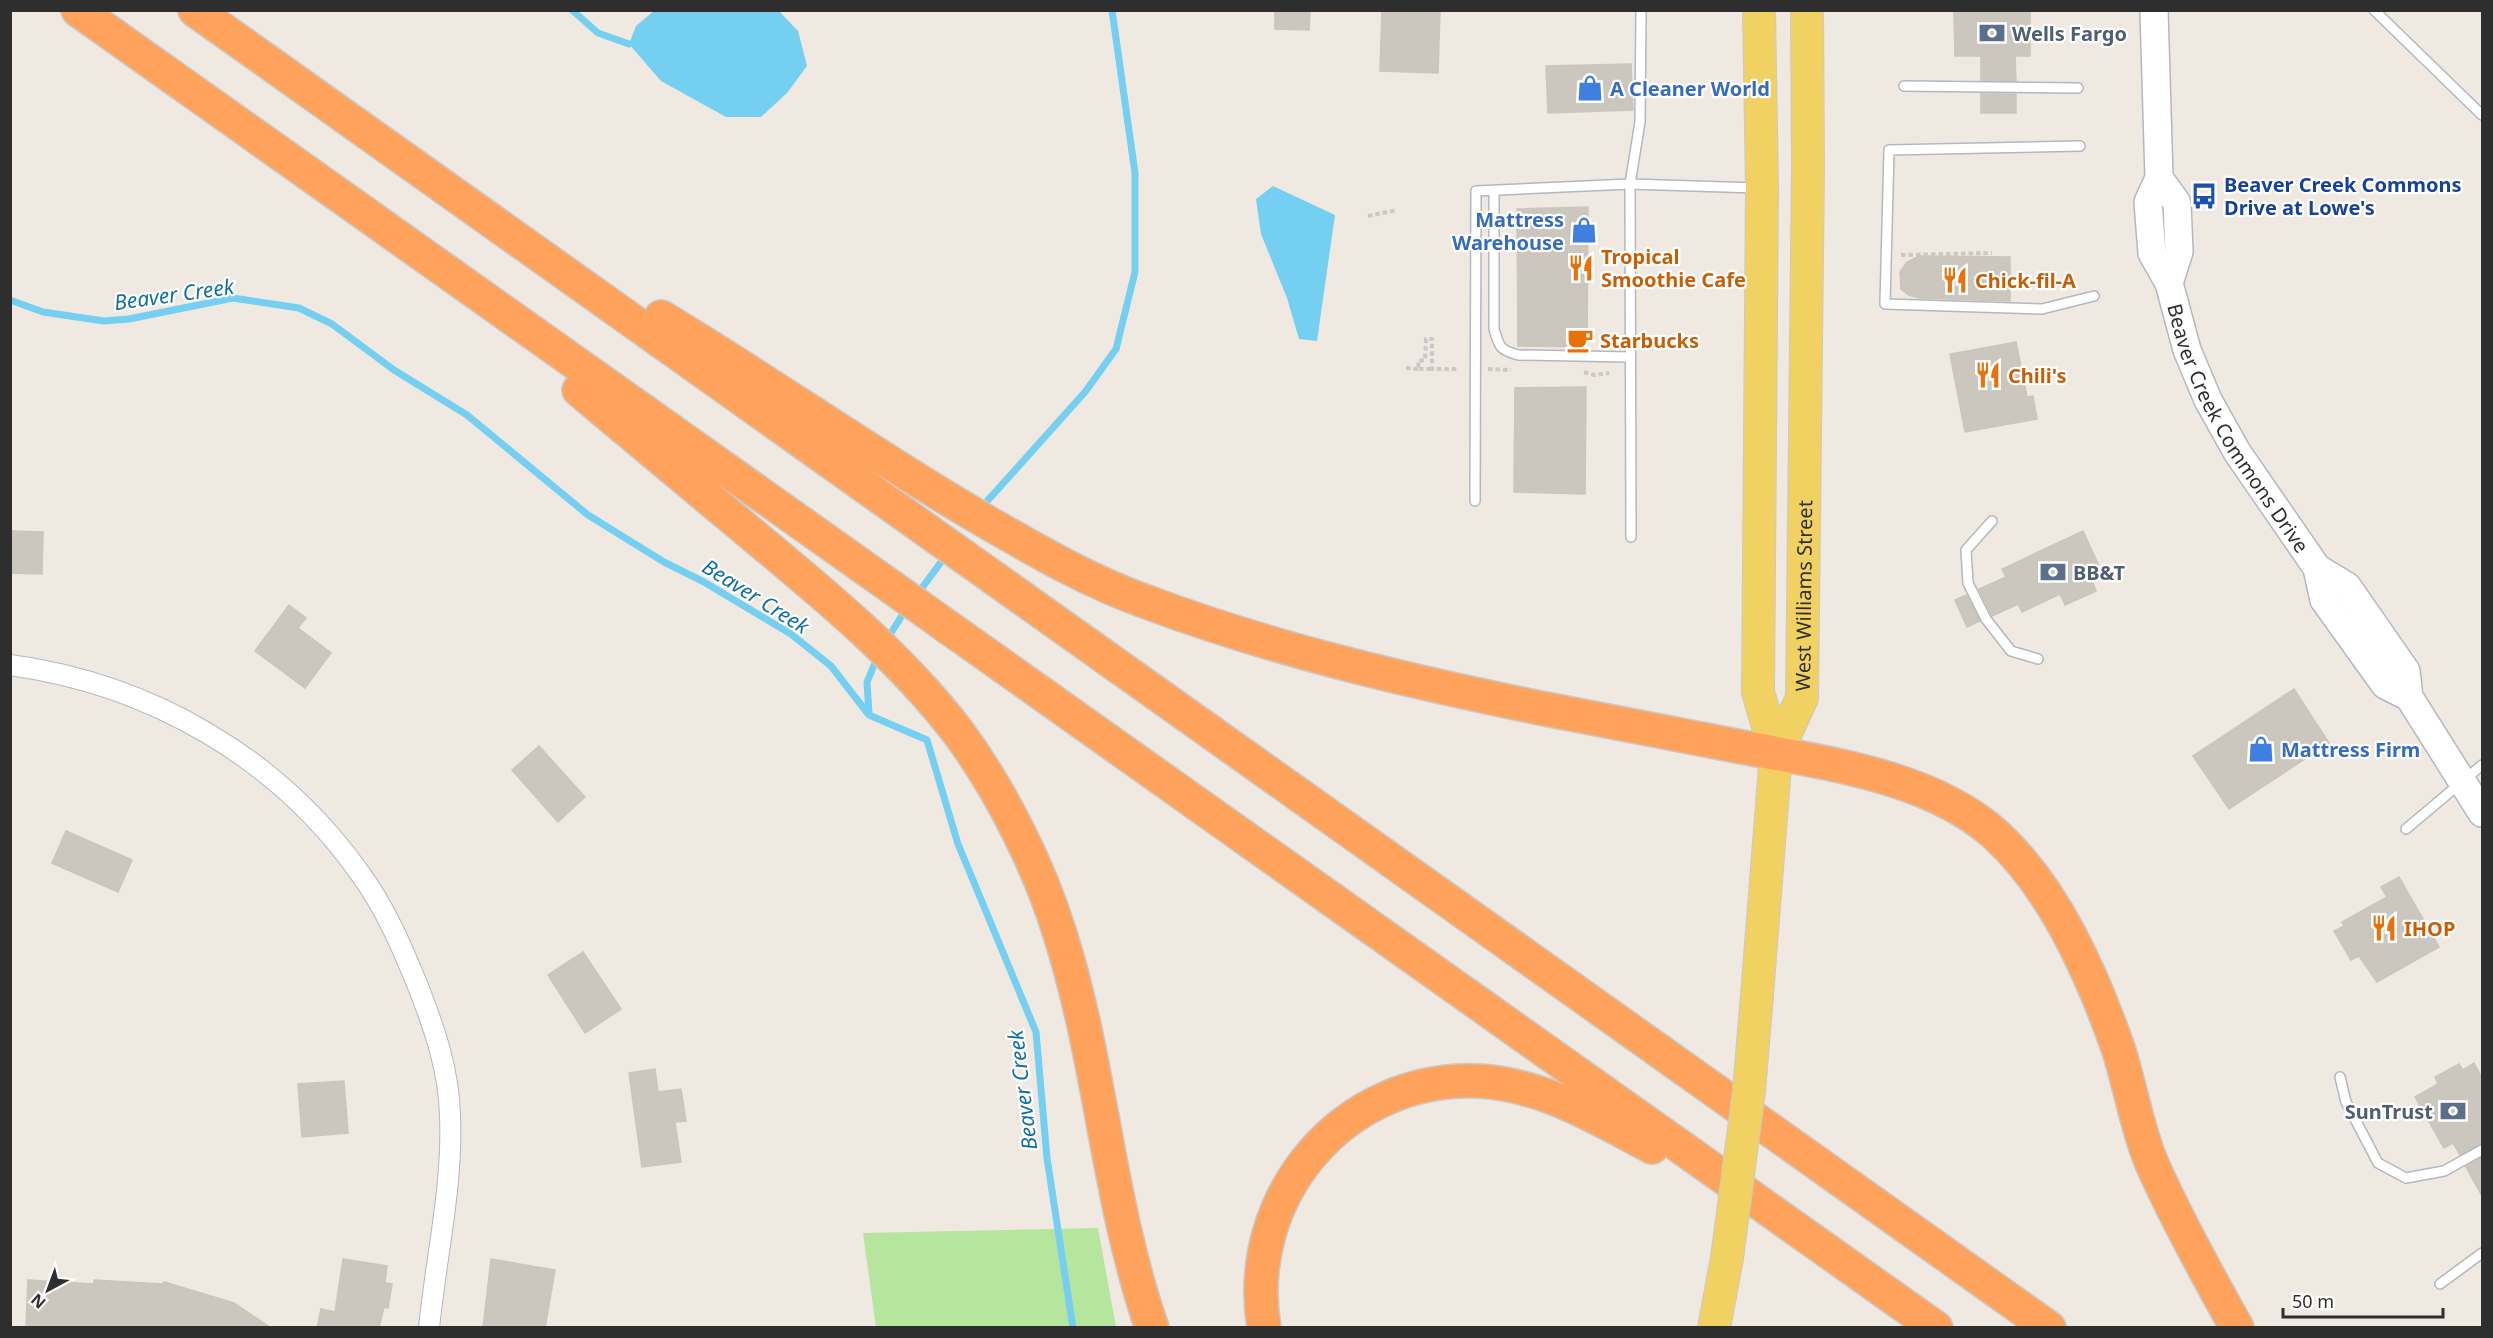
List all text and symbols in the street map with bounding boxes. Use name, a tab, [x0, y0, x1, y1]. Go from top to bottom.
bank icon: Wells Fargo	[1977, 18, 2007, 48]
place label: Wells Fargo	[2012, 20, 2127, 47]
shop icon: A Cleaner World	[1575, 73, 1605, 103]
place label: A Cleaner World	[1610, 75, 1770, 102]
place label: Beaver Creek Commons Drive at Lowe's	[2224, 171, 2461, 221]
bus stop icon: Beaver Creek Commons Drive at Lowe's	[2189, 181, 2219, 211]
place label: Mattress Warehouse	[1452, 206, 1564, 256]
shop icon: Mattress Warehouse	[1569, 215, 1599, 245]
place label: Tropical Smoothie Cafe	[1601, 243, 1746, 293]
restaurant icon: Tropical Smoothie Cafe	[1566, 253, 1596, 283]
restaurant icon: Chick-fil-A	[1940, 265, 1970, 295]
place label: Chick-fil-A	[1975, 267, 2076, 294]
water label: Beaver Creek	[112, 272, 237, 316]
street label: Beaver Creek Commons Drive	[2162, 300, 2316, 558]
cafe icon: Starbucks	[1565, 325, 1595, 355]
place label: Starbucks	[1600, 327, 1699, 354]
restaurant icon: Chili's	[1973, 360, 2003, 390]
place label: Chili's	[2008, 362, 2067, 389]
street label: West Williams Street	[1789, 500, 1818, 692]
water label: Beaver Creek	[697, 552, 816, 641]
bank icon: BB&T	[2038, 557, 2068, 587]
place label: BB&T	[2073, 559, 2125, 586]
shop icon: Mattress Firm	[2246, 734, 2276, 764]
place label: Mattress Firm	[2281, 736, 2420, 763]
restaurant icon: IHOP	[2369, 913, 2399, 943]
place label: IHOP	[2404, 915, 2455, 942]
water label: Beaver Creek	[1001, 1027, 1043, 1152]
bank icon: SunTrust	[2438, 1096, 2468, 1126]
place label: SunTrust	[2345, 1098, 2433, 1125]
north arrow	[18, 1260, 78, 1320]
scale bar	[2283, 1281, 2444, 1319]
text: N	[26, 1289, 50, 1314]
text: 50 m	[2292, 1289, 2334, 1313]

